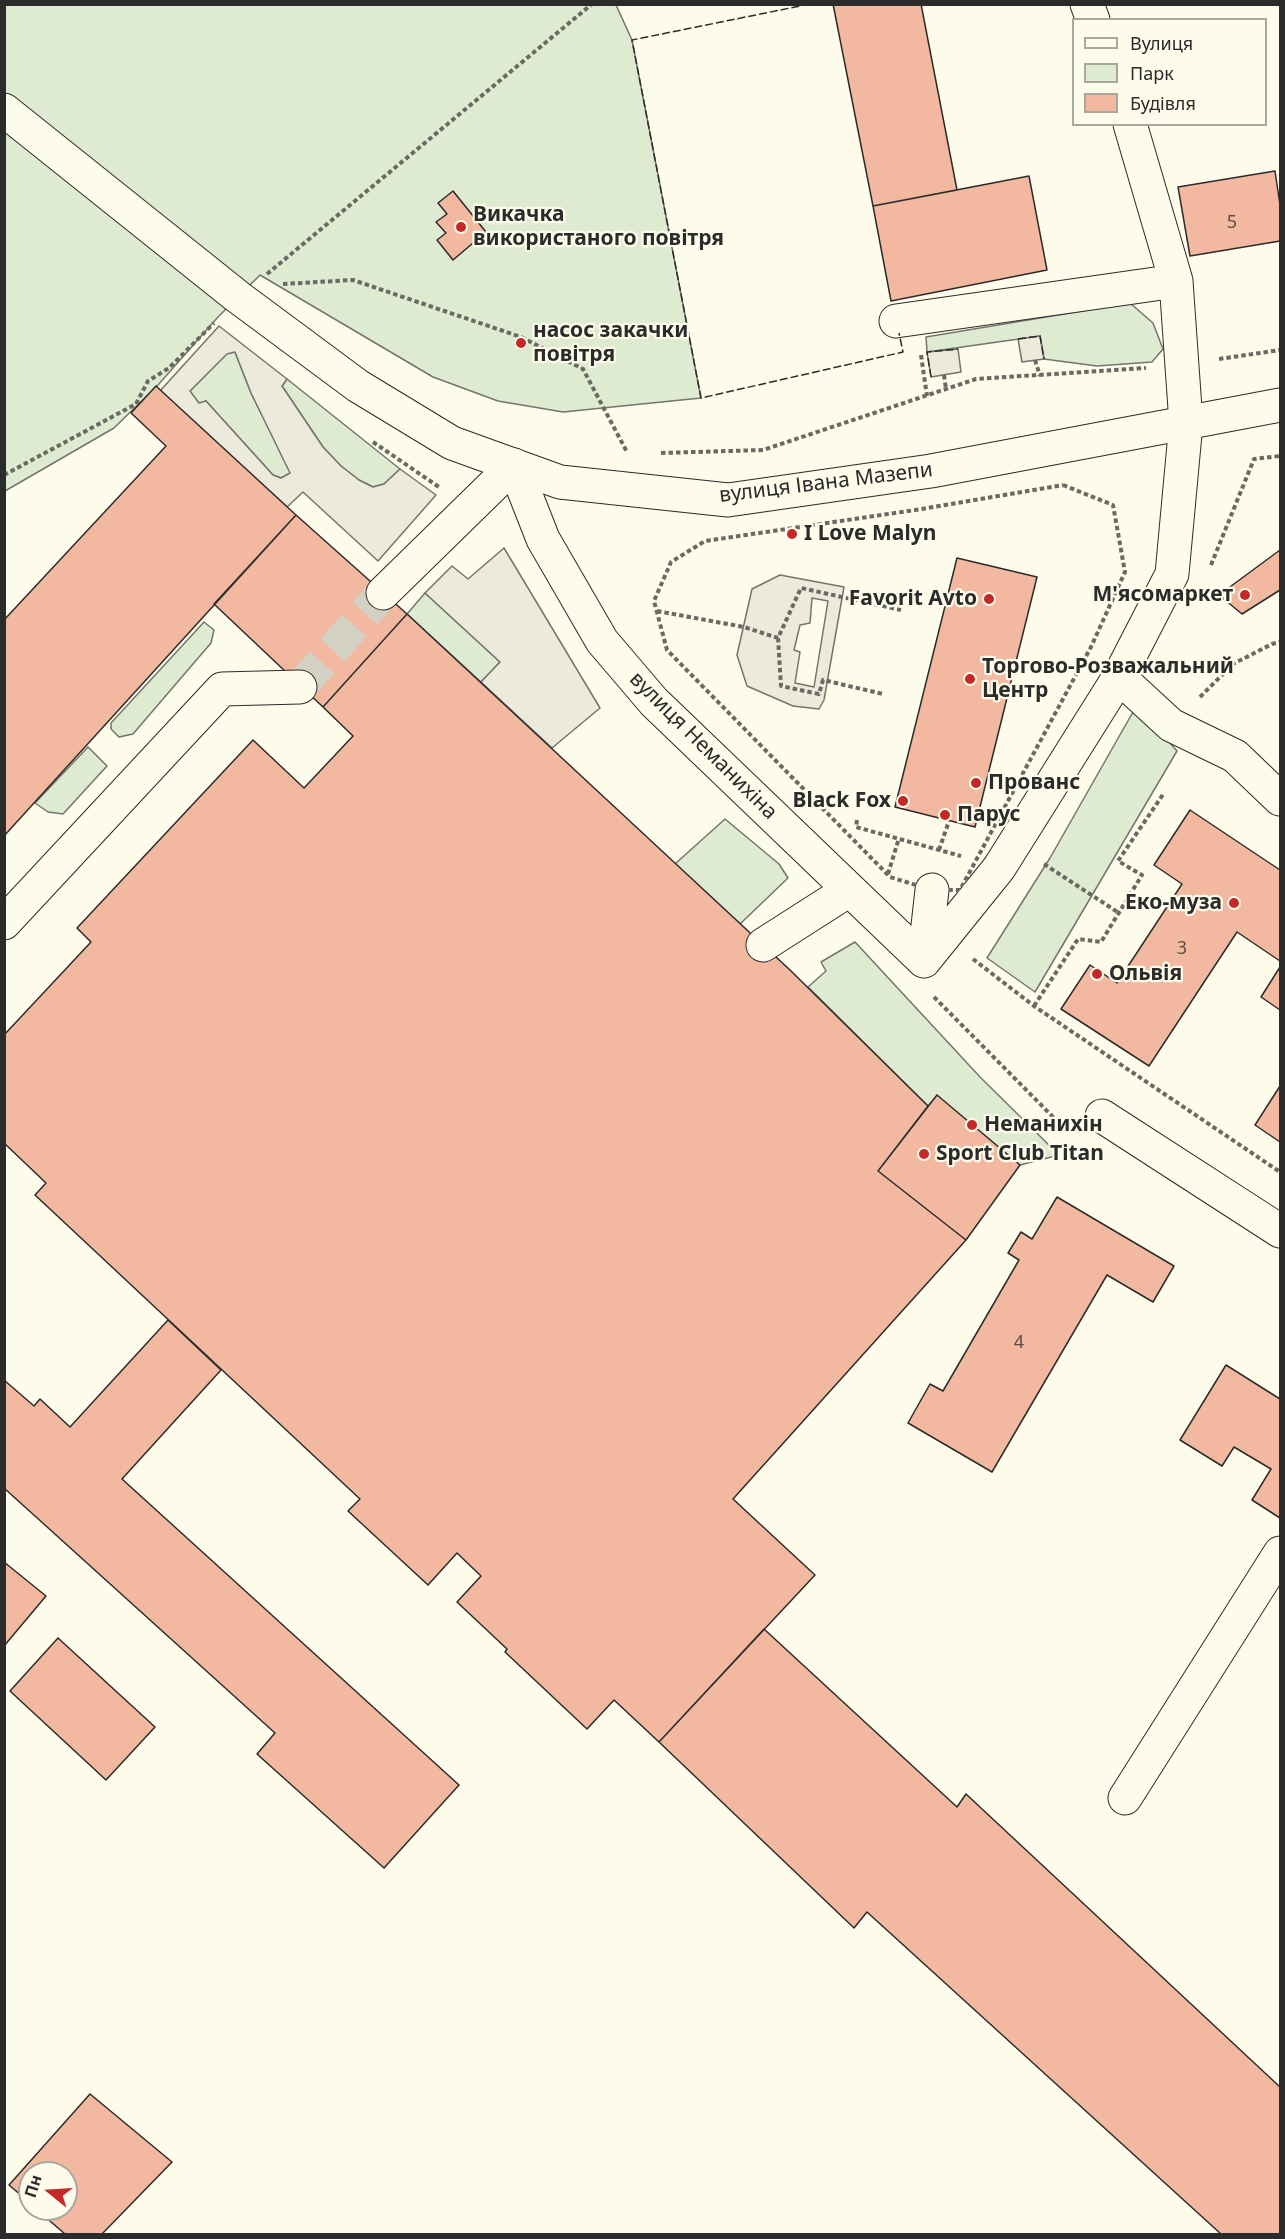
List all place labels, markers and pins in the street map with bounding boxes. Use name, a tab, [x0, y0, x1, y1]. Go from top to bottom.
place label: Викачка використаного повітря	[473, 202, 724, 252]
marker: Викачка використаного повітря	[454, 220, 468, 234]
place label: насос закачки повітря	[533, 318, 688, 368]
marker: насос закачки повітря	[514, 336, 528, 350]
place label: I Love Malyn	[804, 521, 936, 547]
marker: I Love Malyn	[785, 527, 799, 541]
place label: М'ясомаркет	[1092, 582, 1233, 608]
place label: Favorit Avto	[849, 586, 977, 612]
marker: М'ясомаркет	[1238, 588, 1252, 602]
marker: Favorit Avto	[982, 592, 996, 606]
place label: Торгово-Розважальний Центр	[982, 654, 1234, 704]
marker: Торгово-Розважальний Центр	[963, 672, 977, 686]
place label: Прованс	[988, 770, 1080, 796]
marker: Прованс	[969, 776, 983, 790]
place label: Black Fox	[793, 788, 891, 814]
marker: Black Fox	[896, 794, 910, 808]
place label: Парус	[957, 802, 1021, 828]
marker: Парус	[938, 808, 952, 822]
place label: Еко-муза	[1125, 890, 1222, 916]
marker: Еко-муза	[1227, 896, 1241, 910]
place label: Ольвія	[1109, 961, 1182, 987]
marker: Ольвія	[1090, 967, 1104, 981]
place label: Неманихін	[984, 1112, 1103, 1138]
marker: Неманихін	[965, 1118, 979, 1132]
place label: Sport Club Titan	[936, 1141, 1104, 1167]
marker: Sport Club Titan	[917, 1147, 931, 1161]

